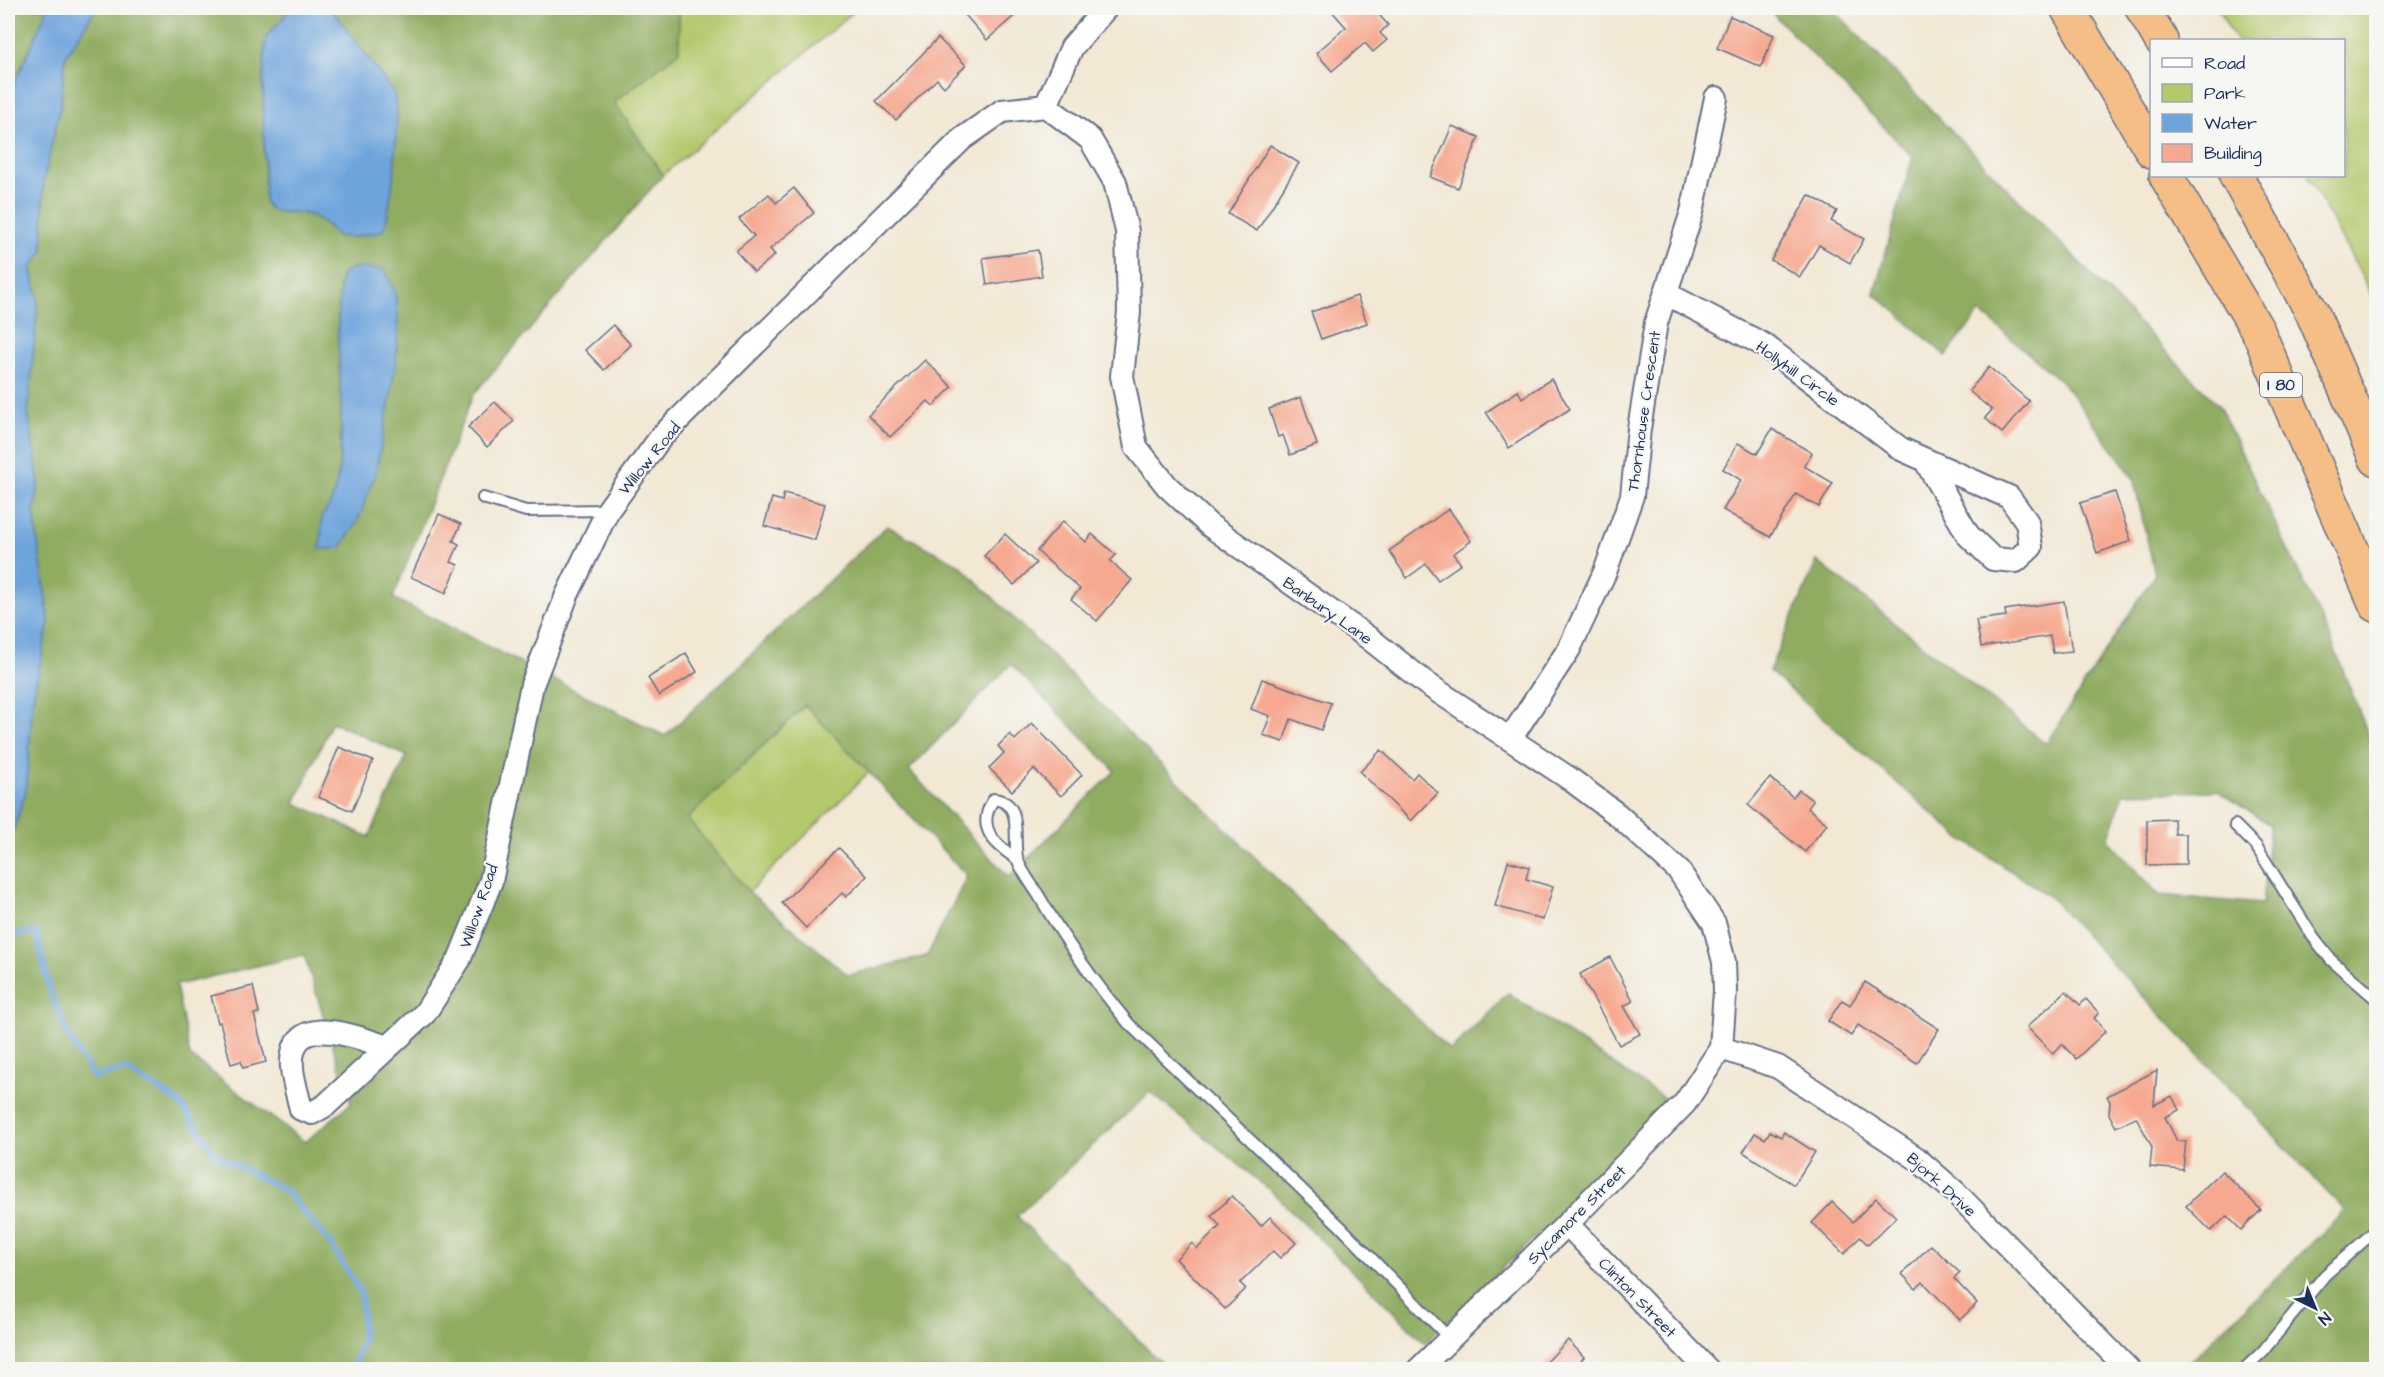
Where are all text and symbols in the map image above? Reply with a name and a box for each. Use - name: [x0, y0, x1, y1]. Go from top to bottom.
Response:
- legend: [2150, 39, 2345, 177]
- text: Road: [2204, 51, 2245, 76]
- text: Park: [2204, 81, 2246, 106]
- text: Water: [2204, 111, 2257, 136]
- text: Building: [2204, 141, 2262, 167]
- street label: Thornhouse Crescent: [1622, 329, 1666, 493]
- street label: Hollyhill Circle: [1751, 336, 1844, 413]
- road number: I 80: [2260, 373, 2302, 397]
- street label: Willow Road: [614, 418, 686, 500]
- street label: Banbury Lane: [1278, 572, 1377, 651]
- street label: Willow Road: [454, 861, 504, 951]
- street label: Bjork Drive: [1902, 1148, 1981, 1222]
- street label: Sycamore Street: [1522, 1160, 1632, 1270]
- street label: Clinton Street: [1593, 1253, 1682, 1343]
- north arrow: [2285, 1278, 2345, 1338]
- text: N: [2313, 1307, 2336, 1330]

